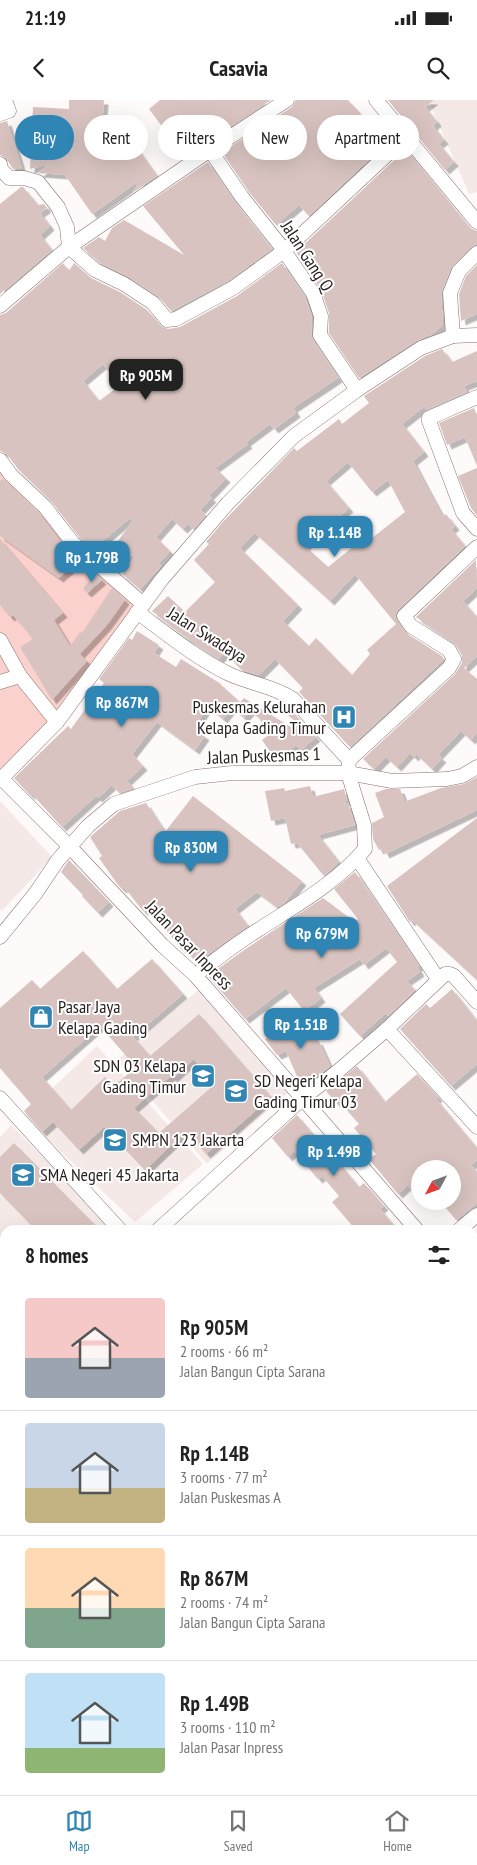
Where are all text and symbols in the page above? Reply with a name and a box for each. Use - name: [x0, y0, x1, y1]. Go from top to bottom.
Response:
- text: 21:19: [25, 6, 66, 30]
- icon: back: [25, 54, 53, 82]
- text: Casavia: [209, 54, 268, 82]
- icon: search: [424, 54, 452, 82]
- chip: Buy: [15, 115, 74, 160]
- chip: Rent: [84, 115, 148, 160]
- chip: Filters: [158, 115, 233, 160]
- chip: New: [243, 115, 307, 160]
- chip: Apartment: [317, 115, 419, 160]
- street label: Jalan Gang Q: [275, 215, 339, 297]
- pin: Rp 905M: [100, 358, 192, 401]
- text: Rp 905M: [120, 365, 172, 385]
- pin: Rp 1.14B: [283, 516, 387, 558]
- text: Rp 1.14B: [309, 522, 361, 542]
- pin: Rp 1.79B: [40, 540, 144, 583]
- text: Rp 1.79B: [66, 547, 118, 567]
- street label: Jalan Swadaya: [163, 601, 251, 668]
- pin: Rp 867M: [76, 686, 168, 728]
- text: Rp 867M: [96, 692, 148, 712]
- place label: Puskesmas Kelurahan Kelapa Gading Timur: [193, 695, 326, 739]
- hospital icon: Puskesmas Kelurahan Kelapa Gading Timur: [331, 704, 357, 730]
- street label: Jalan Puskesmas 1: [206, 742, 321, 769]
- pin: Rp 830M: [145, 830, 237, 873]
- text: Rp 830M: [165, 837, 217, 857]
- street label: Jalan Pasar Inpress: [140, 894, 238, 994]
- pin: Rp 679M: [276, 916, 368, 959]
- text: Rp 679M: [296, 923, 348, 943]
- place label: Pasar Jaya Kelapa Gading: [58, 995, 147, 1039]
- shop icon: Pasar Jaya Kelapa Gading: [28, 1004, 54, 1030]
- pin: Rp 1.51B: [249, 1008, 353, 1050]
- text: Rp 1.51B: [275, 1014, 327, 1034]
- place label: SDN 03 Kelapa Gading Timur: [93, 1054, 186, 1098]
- school or university icon: SDN 03 Kelapa Gading Timur: [190, 1063, 216, 1089]
- place label: SD Negeri Kelapa Gading Timur 03: [254, 1069, 362, 1113]
- school or university icon: SD Negeri Kelapa Gading Timur 03: [223, 1078, 249, 1104]
- school or university icon: SMPN 123 Jakarta: [102, 1127, 128, 1153]
- place label: SMPN 123 Jakarta: [132, 1128, 244, 1151]
- pin: Rp 1.49B: [282, 1134, 386, 1177]
- text: Rp 1.49B: [308, 1141, 360, 1161]
- north arrow: [411, 1160, 461, 1210]
- map controls: [411, 1160, 461, 1210]
- school or university icon: SMA Negeri 45 Jakarta: [10, 1162, 36, 1188]
- place label: SMA Negeri 45 Jakarta: [40, 1163, 179, 1186]
- icon: filters: [425, 1241, 453, 1269]
- text: 8 homes: [25, 1242, 88, 1269]
- text: Rp 905M: [180, 1314, 248, 1341]
- icon: home: [65, 1318, 125, 1378]
- text: 2 rooms · 66 m²: [180, 1341, 268, 1361]
- text: Jalan Bangun Cipta Sarana: [180, 1361, 325, 1381]
- text: Rp 1.14B: [180, 1440, 249, 1467]
- icon: home: [65, 1443, 125, 1503]
- text: 3 rooms · 77 m²: [180, 1467, 268, 1487]
- text: Jalan Puskesmas A: [180, 1487, 281, 1507]
- text: Rp 867M: [180, 1565, 248, 1592]
- icon: home: [65, 1568, 125, 1628]
- text: 2 rooms · 74 m²: [180, 1592, 268, 1612]
- text: Jalan Bangun Cipta Sarana: [180, 1612, 325, 1632]
- text: Rp 1.49B: [180, 1690, 249, 1717]
- icon: home: [65, 1693, 125, 1753]
- text: 3 rooms · 110 m²: [180, 1717, 276, 1737]
- text: Jalan Pasar Inpress: [180, 1737, 283, 1757]
- tab: Map: [65, 1807, 93, 1855]
- tab: Saved: [224, 1807, 253, 1855]
- tab: Home: [383, 1807, 412, 1855]

